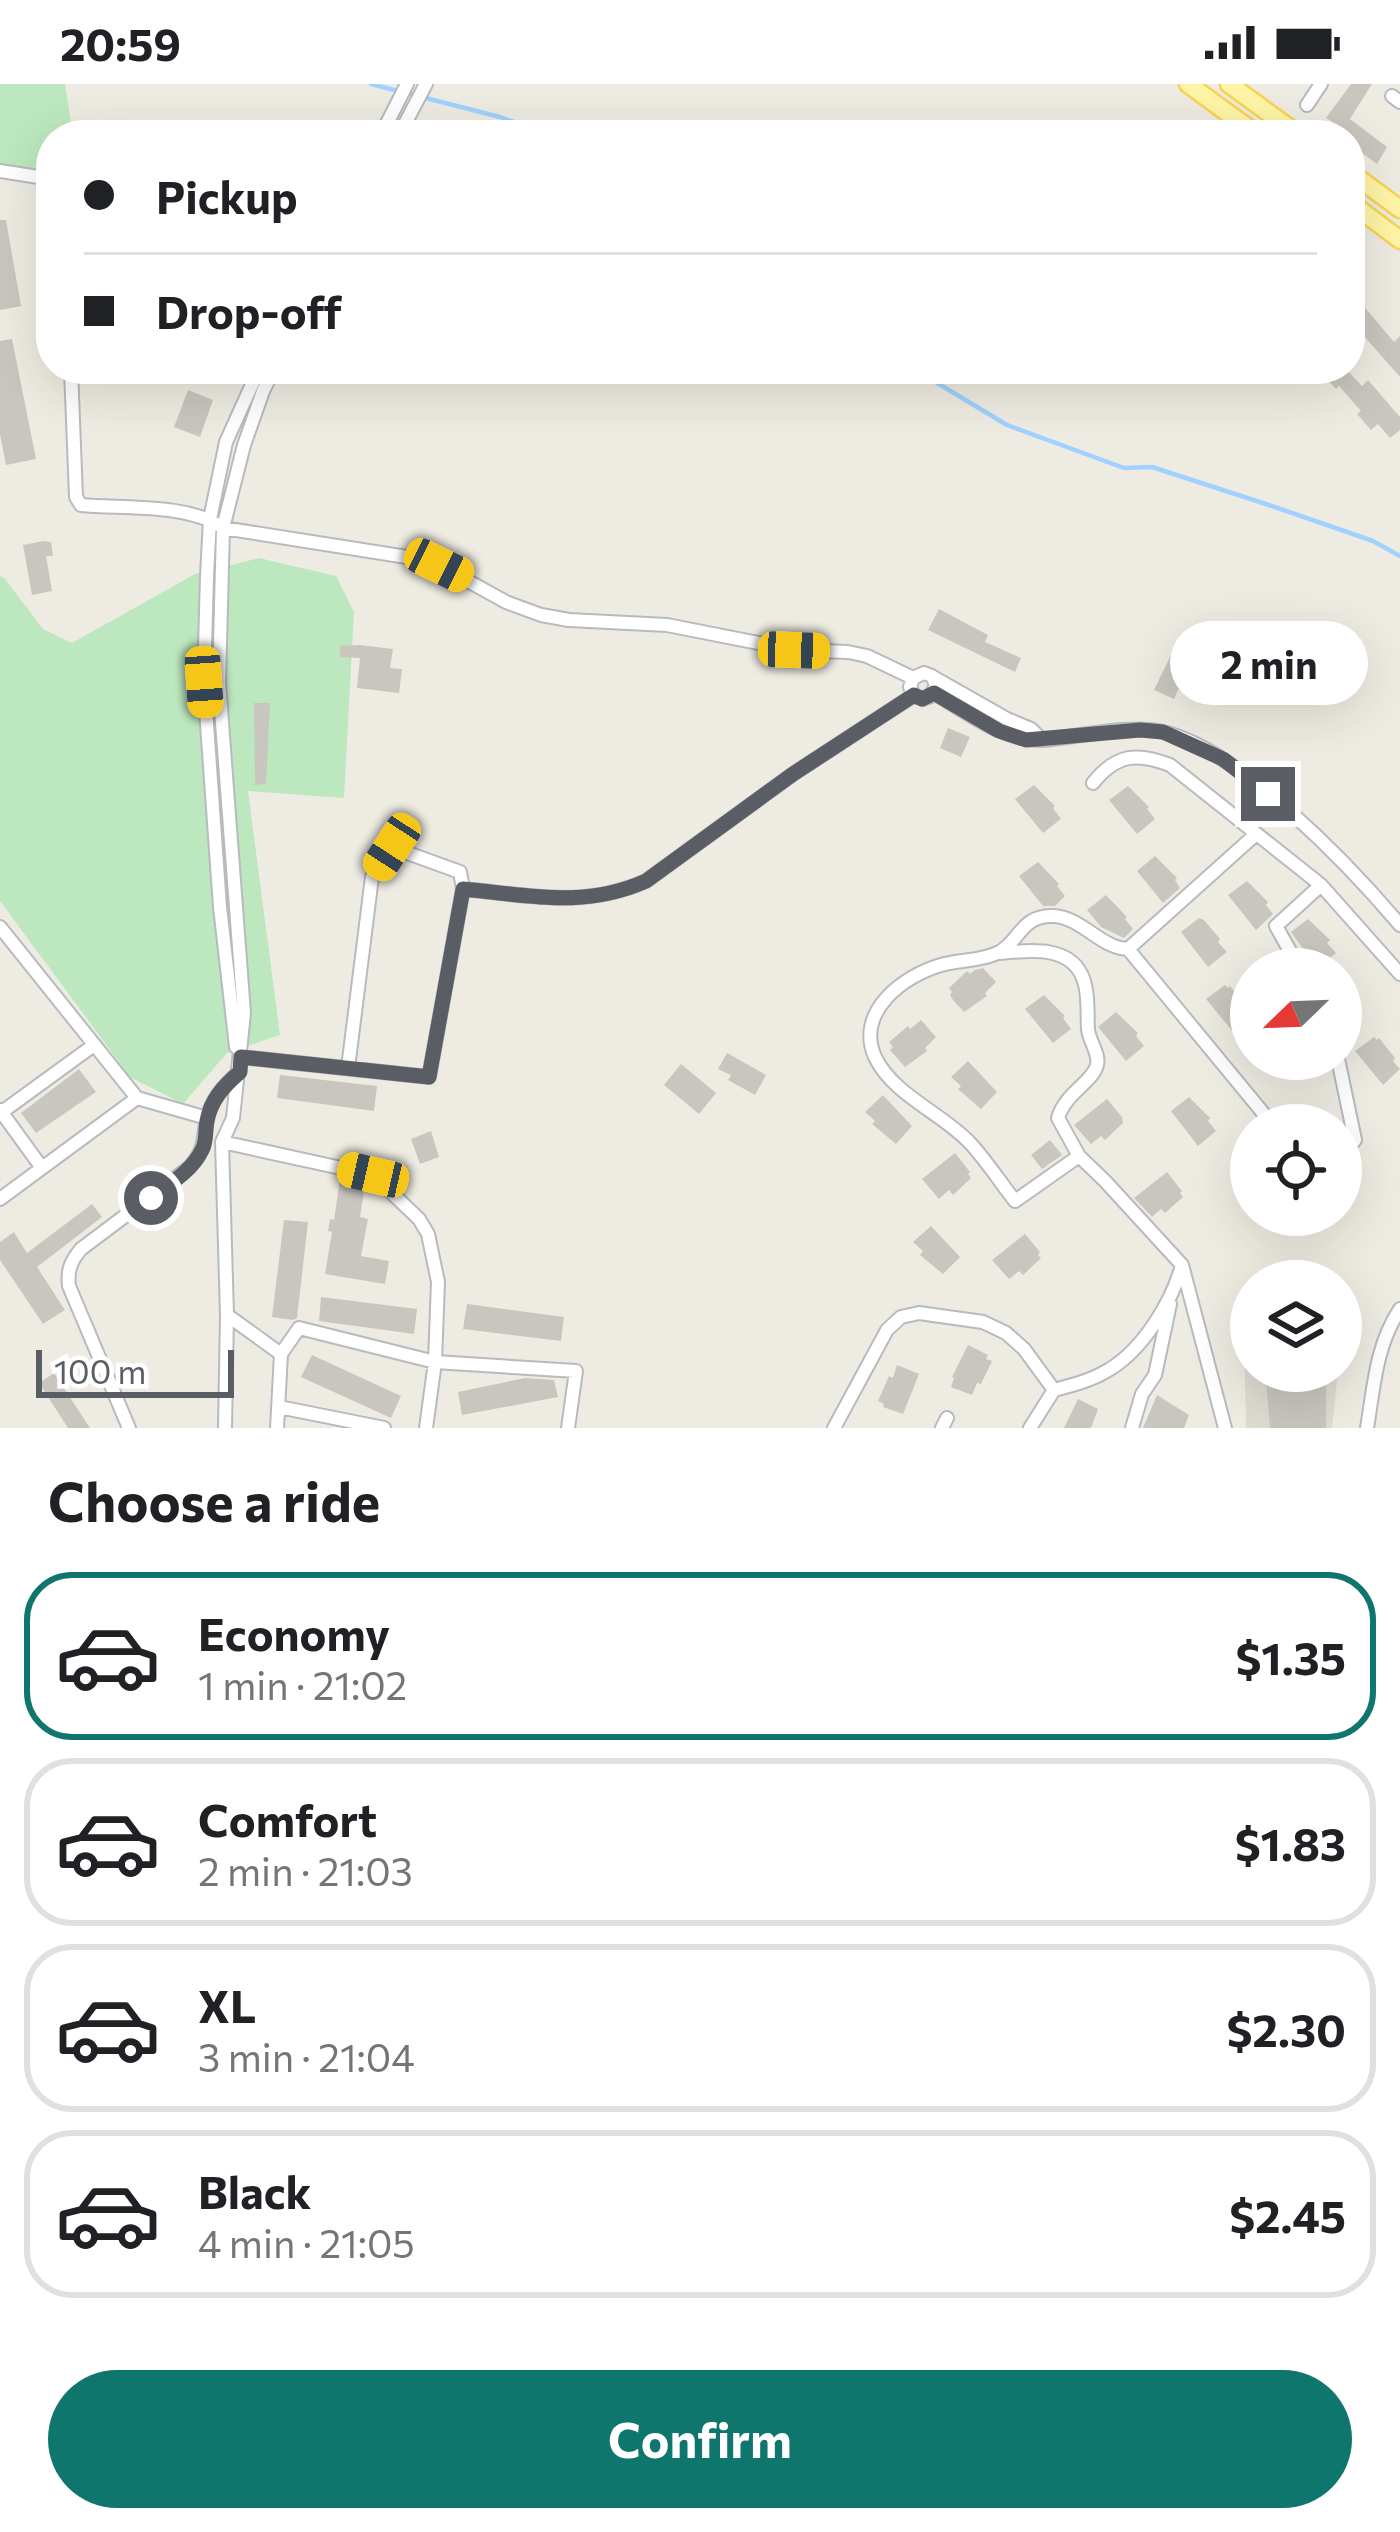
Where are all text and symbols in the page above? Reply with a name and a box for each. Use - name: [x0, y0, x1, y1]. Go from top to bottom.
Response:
- text: 20:59: [60, 15, 181, 70]
- text: Pickup: [156, 168, 298, 223]
- text: Drop-off: [156, 283, 342, 338]
- car: [399, 533, 479, 597]
- callout: 2 min: [1169, 620, 1367, 704]
- car: [757, 631, 831, 669]
- text: 2 min: [1220, 639, 1318, 687]
- car: [184, 645, 224, 719]
- route end: [1241, 767, 1295, 821]
- car: [357, 807, 427, 887]
- north arrow: [1230, 948, 1362, 1080]
- map controls: [1230, 948, 1362, 1392]
- button: locate: [1230, 1104, 1362, 1236]
- car: [334, 1149, 412, 1201]
- route start: [124, 1171, 178, 1225]
- button: layers: [1230, 1260, 1362, 1392]
- scale bar: [36, 1344, 234, 1397]
- text: 100 m: [54, 1350, 146, 1391]
- text: Choose a ride: [48, 1467, 380, 1533]
- icon: car: [54, 1602, 162, 1710]
- text: Economy: [198, 1605, 390, 1660]
- text: $1.35: [1235, 1629, 1346, 1684]
- text: 1 min · 21:02: [198, 1660, 407, 1708]
- icon: car: [54, 1788, 162, 1896]
- text: Comfort: [198, 1791, 377, 1846]
- text: $1.83: [1235, 1815, 1346, 1870]
- text: 2 min · 21:03: [198, 1846, 413, 1894]
- icon: car: [54, 1974, 162, 2082]
- text: XL: [198, 1977, 256, 2032]
- text: $2.30: [1227, 2001, 1346, 2056]
- text: 3 min · 21:04: [198, 2032, 415, 2080]
- icon: car: [54, 2160, 162, 2268]
- text: Black: [198, 2163, 311, 2218]
- text: $2.45: [1229, 2187, 1346, 2242]
- text: 4 min · 21:05: [198, 2218, 415, 2266]
- button: Confirm: [48, 2370, 1352, 2508]

